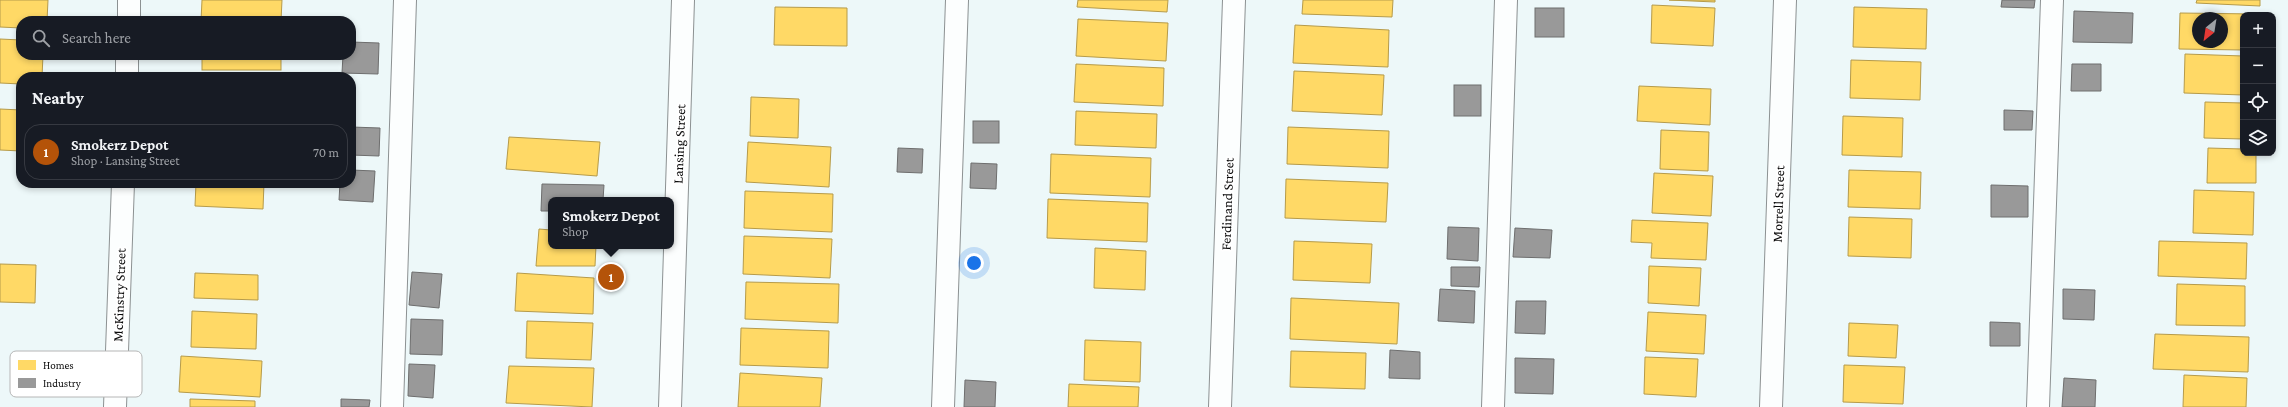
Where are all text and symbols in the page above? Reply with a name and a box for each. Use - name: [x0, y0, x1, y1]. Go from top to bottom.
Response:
- north arrow: [2192, 12, 2228, 48]
- map controls: [2240, 12, 2276, 156]
- button: +: [2240, 12, 2276, 48]
- search box: [16, 16, 356, 60]
- icon: search: [30, 27, 52, 49]
- text: Search here: [62, 30, 131, 46]
- button: −: [2240, 48, 2276, 84]
- button: locate: [2240, 84, 2276, 120]
- text: Nearby: [32, 89, 84, 108]
- street label: Lansing Street: [670, 103, 688, 184]
- button: layers: [2240, 120, 2276, 156]
- text: Smokerz Depot: [71, 137, 168, 153]
- text: 1: [44, 145, 48, 160]
- text: 70 m: [313, 145, 339, 160]
- text: Shop · Lansing Street: [71, 153, 179, 168]
- street label: Ferdinand Street: [1217, 157, 1237, 251]
- street label: Morrell Street: [1769, 165, 1787, 243]
- popup: [548, 197, 674, 249]
- text: Smokerz Depot: [562, 208, 660, 224]
- text: Shop: [562, 224, 589, 239]
- street label: McKinstry Street: [109, 248, 129, 342]
- your location: [964, 253, 984, 273]
- pin: 1: [598, 262, 624, 292]
- legend: [10, 351, 142, 397]
- text: Homes: [43, 359, 74, 371]
- text: Industry: [43, 377, 82, 390]

